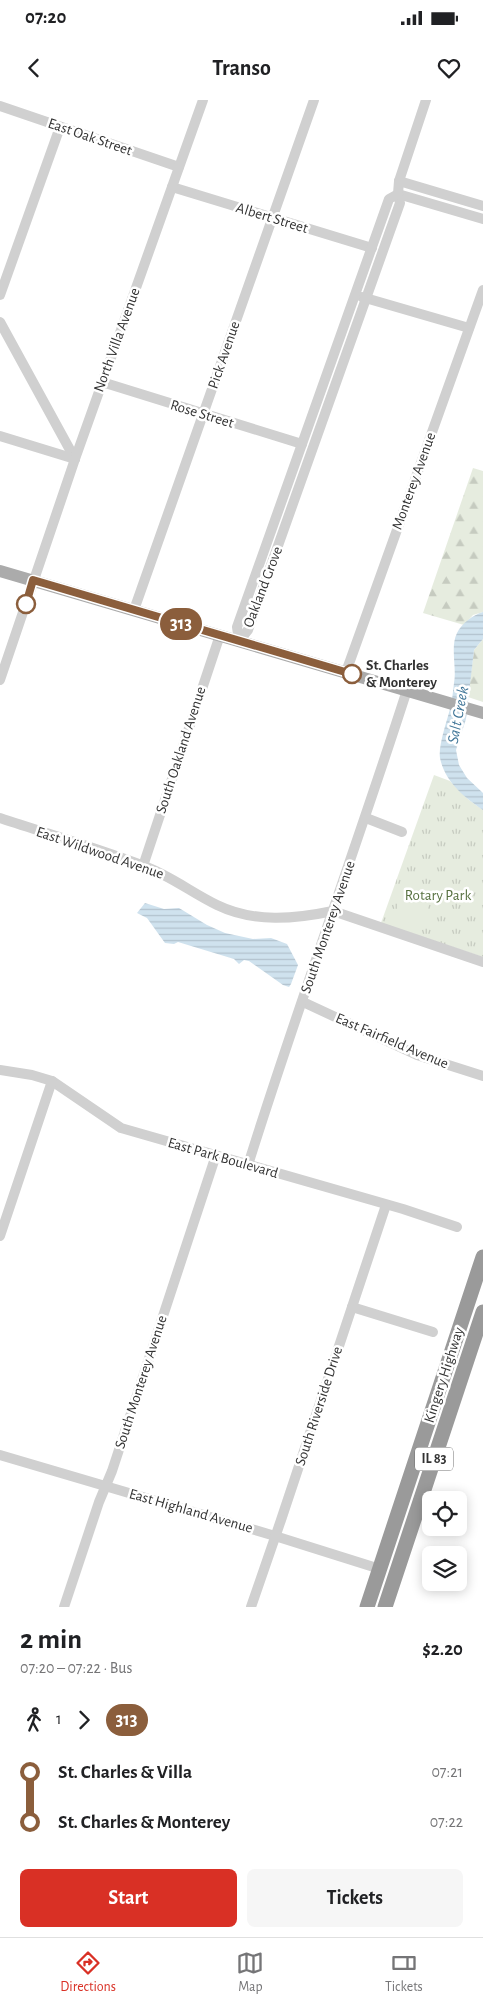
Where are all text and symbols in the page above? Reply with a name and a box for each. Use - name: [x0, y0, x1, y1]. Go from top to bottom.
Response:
- text: 07:20: [25, 8, 66, 27]
- icon: back: [20, 54, 48, 82]
- icon: heart: [435, 54, 463, 82]
- text: Transo: [212, 57, 271, 79]
- street label: East Oak Street: [46, 116, 134, 158]
- street label: Albert Street: [234, 200, 310, 236]
- street label: North Villa Avenue: [91, 286, 143, 394]
- street label: Pick Avenue: [205, 319, 243, 391]
- street label: Rose Street: [169, 397, 236, 431]
- street label: Monterey Avenue: [389, 430, 439, 532]
- street label: Oakland Grove: [241, 544, 285, 630]
- unlabelled marker: [16, 594, 36, 614]
- line badge: 313: [152, 608, 210, 640]
- text: 313: [170, 615, 192, 633]
- place label: St. Charles & Monterey: [366, 658, 437, 690]
- marker: St. Charles & Monterey: [342, 664, 362, 684]
- street label: South Oakland Avenue: [153, 685, 209, 815]
- water label: Salt Creek: [445, 685, 471, 745]
- street label: East Wildwood Avenue: [34, 824, 166, 882]
- street label: South Monterey Avenue: [298, 859, 358, 995]
- park label: Rotary Park: [405, 888, 471, 903]
- street label: East Fairfield Avenue: [333, 1010, 451, 1072]
- street label: East Park Boulevard: [166, 1135, 280, 1181]
- street label: South Monterey Avenue: [112, 1313, 170, 1451]
- street label: Kingery Highway: [422, 1325, 467, 1425]
- street label: South Riverside Drive: [293, 1345, 345, 1467]
- road number: IL 83: [415, 1448, 453, 1470]
- street label: East Highland Avenue: [127, 1486, 255, 1536]
- map controls: [422, 1491, 467, 1591]
- button: locate: [422, 1491, 467, 1536]
- button: layers: [422, 1546, 467, 1591]
- text: 2 min: [20, 1626, 82, 1654]
- text: $2.20: [422, 1640, 463, 1659]
- text: 07:20 – 07:22 · Bus: [20, 1660, 132, 1676]
- icon: walk: [20, 1706, 48, 1734]
- icon: forward: [70, 1706, 98, 1734]
- text: 1: [56, 1711, 62, 1727]
- text: 313: [116, 1711, 138, 1729]
- text: St. Charles & Villa: [58, 1763, 192, 1782]
- text: 07:21: [431, 1764, 463, 1780]
- text: St. Charles & Monterey: [58, 1813, 230, 1832]
- text: 07:22: [430, 1814, 463, 1830]
- button: Start: [20, 1869, 237, 1927]
- button: Tickets: [247, 1869, 463, 1927]
- tab: Directions: [60, 1949, 116, 1996]
- tab: Map: [236, 1949, 264, 1996]
- tab: Tickets: [385, 1949, 423, 1996]

